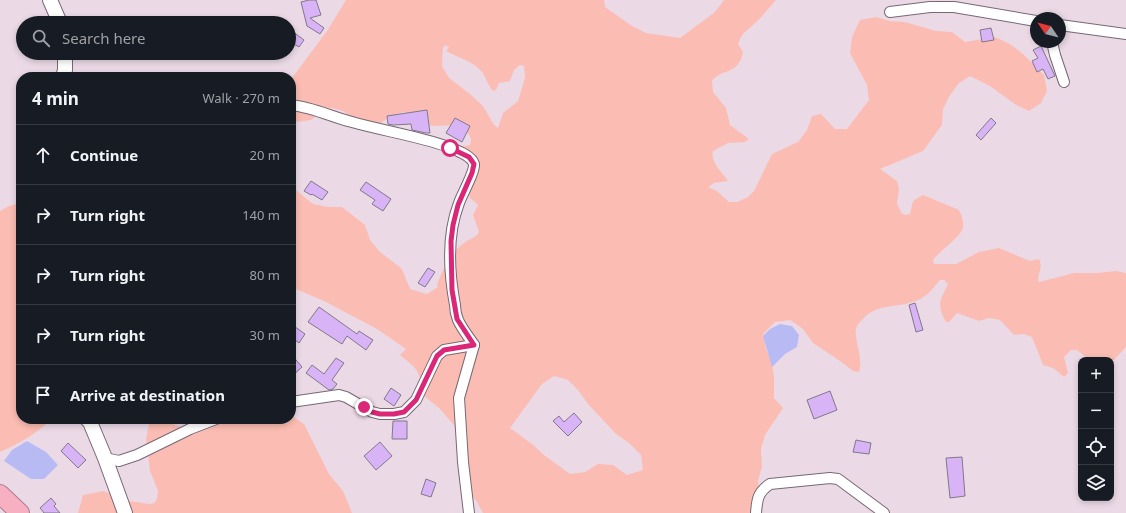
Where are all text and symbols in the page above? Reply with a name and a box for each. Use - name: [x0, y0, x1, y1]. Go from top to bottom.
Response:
- north arrow: [1030, 12, 1066, 48]
- search box: [16, 16, 296, 60]
- icon: search: [30, 27, 52, 49]
- text: Search here: [62, 28, 145, 48]
- text: 4 min: [32, 87, 79, 110]
- text: Walk · 270 m: [202, 89, 280, 107]
- route start: [441, 139, 459, 157]
- icon: ahead: [32, 144, 54, 166]
- text: Continue: [70, 145, 138, 165]
- text: 20 m: [250, 146, 280, 164]
- icon: right: [32, 204, 54, 226]
- text: Turn right: [70, 205, 145, 225]
- text: 140 m: [242, 206, 280, 224]
- icon: right: [32, 264, 54, 286]
- text: Turn right: [70, 265, 145, 285]
- text: 80 m: [250, 266, 280, 284]
- icon: right: [32, 324, 54, 346]
- text: Turn right: [70, 325, 145, 345]
- text: 30 m: [250, 326, 280, 344]
- map controls: [1078, 357, 1114, 501]
- button: +: [1078, 357, 1114, 393]
- icon: arrive: [32, 384, 54, 406]
- text: Arrive at destination: [70, 385, 225, 405]
- button: −: [1078, 393, 1114, 429]
- route end: [355, 398, 373, 416]
- button: locate: [1078, 429, 1114, 465]
- button: layers: [1078, 465, 1114, 501]

